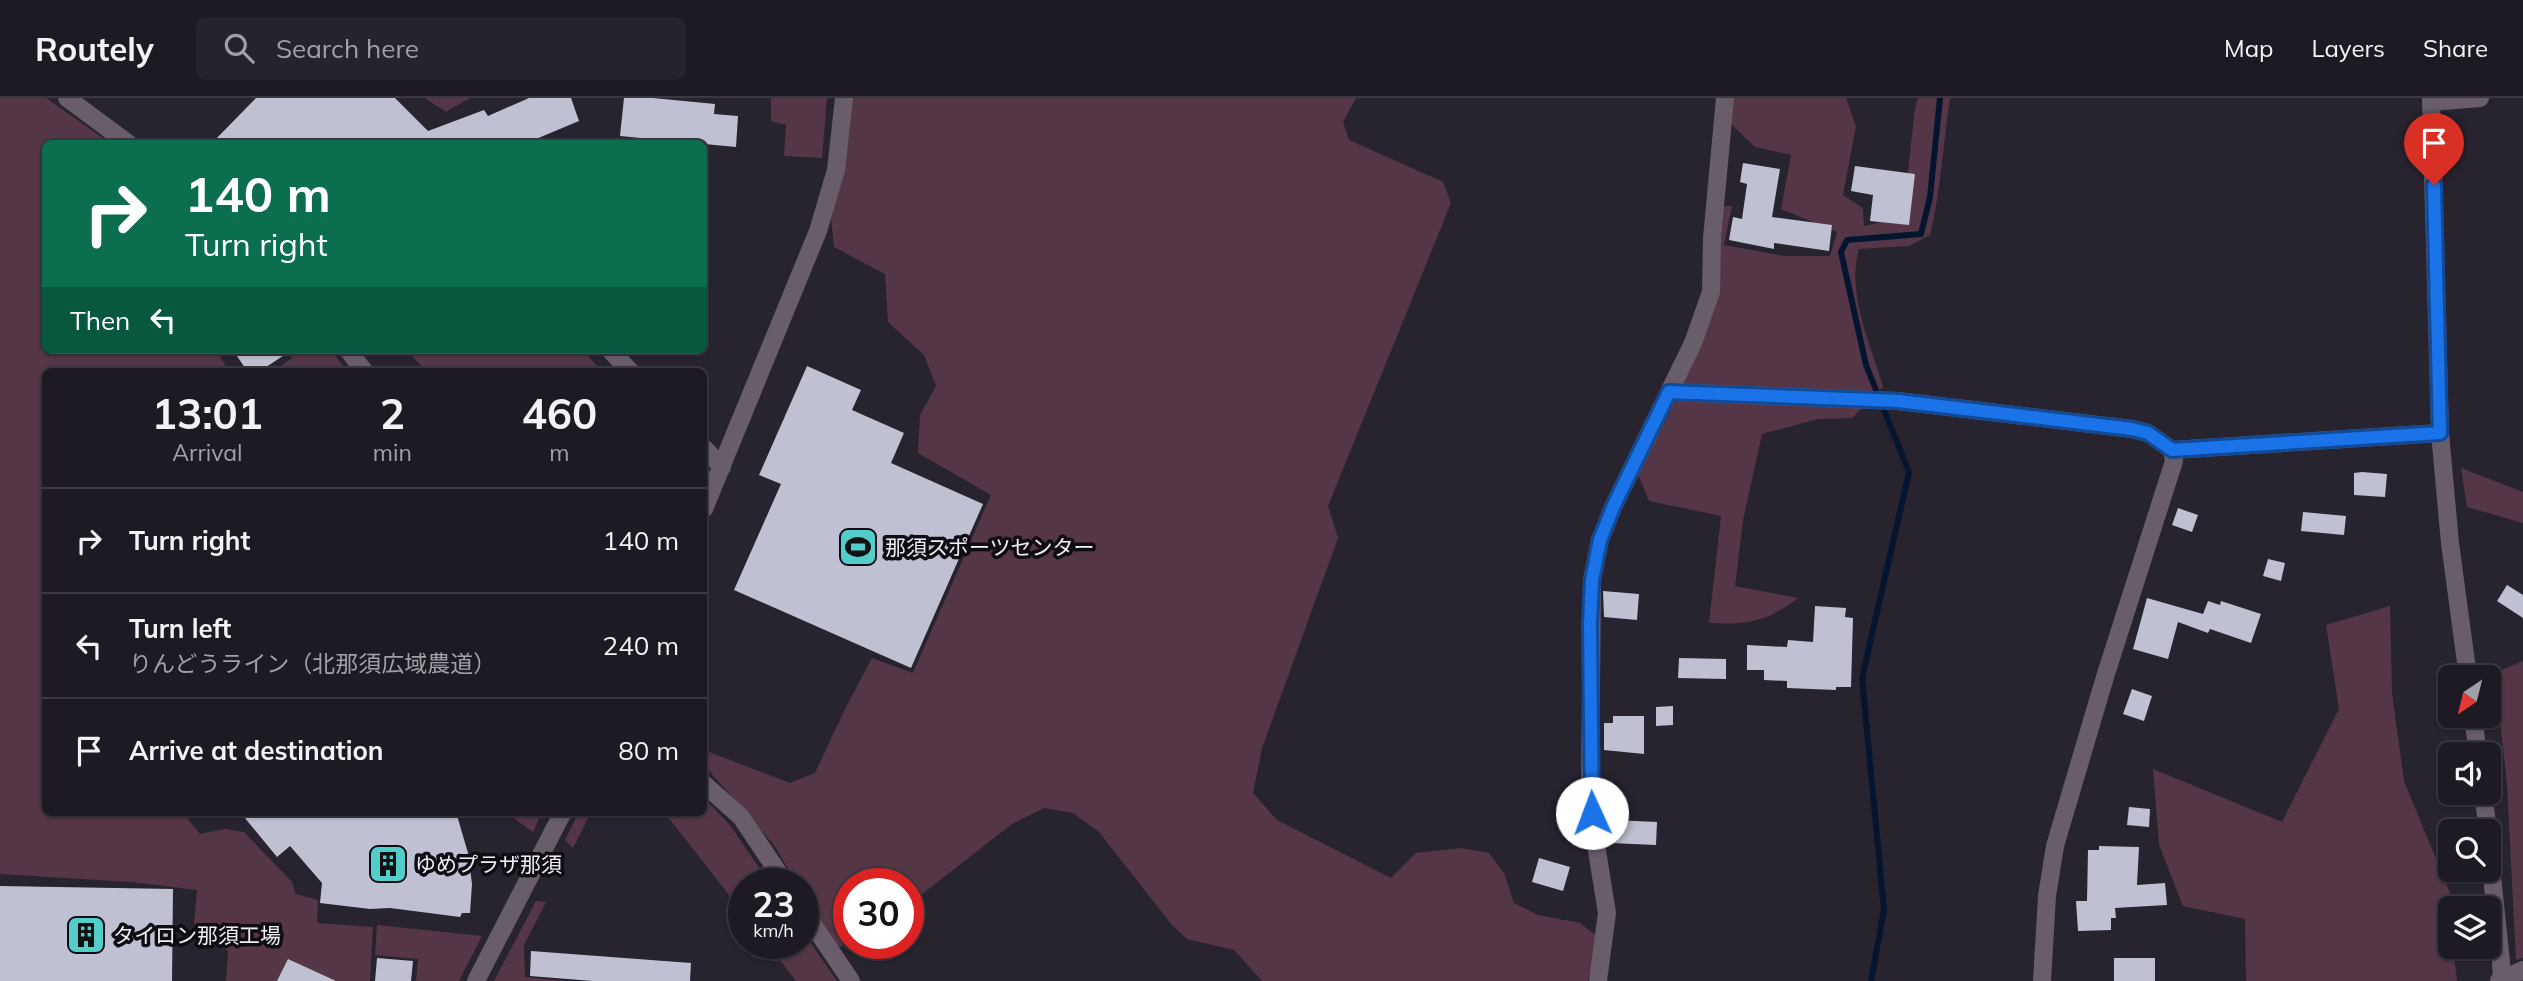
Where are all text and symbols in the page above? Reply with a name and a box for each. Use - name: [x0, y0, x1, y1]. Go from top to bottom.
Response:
- search box: [196, 17, 686, 80]
- text: Routely: [35, 28, 154, 69]
- icon: search: [220, 29, 258, 67]
- text: Search here: [276, 32, 419, 65]
- text: Map: [2224, 33, 2273, 63]
- text: Layers: [2311, 33, 2385, 63]
- text: Share: [2423, 33, 2488, 63]
- pin: [2404, 113, 2464, 185]
- icon: arrive: [2415, 124, 2453, 162]
- text: 140 m: [185, 163, 331, 224]
- icon: right: [70, 168, 161, 259]
- text: Turn right: [185, 224, 328, 264]
- icon: left: [144, 301, 182, 339]
- text: Then: [70, 304, 130, 337]
- text: 13:01: [152, 387, 263, 440]
- text: 2: [380, 387, 405, 440]
- text: 460: [522, 387, 597, 440]
- text: Arrival: [172, 438, 243, 467]
- text: min: [373, 438, 412, 467]
- text: m: [549, 438, 570, 467]
- icon: right: [70, 522, 108, 560]
- text: Turn right: [129, 524, 250, 557]
- text: 140 m: [603, 524, 679, 557]
- sports icon: 那須スポーツセンター: [837, 526, 879, 568]
- place label: 那須スポーツセンター: [885, 534, 1095, 560]
- text: Turn left: [129, 612, 231, 645]
- icon: left: [70, 627, 108, 665]
- text: 240 m: [603, 629, 679, 662]
- text: りんどうライン（北那須広域農道）: [129, 649, 496, 678]
- north arrow: [2438, 665, 2501, 728]
- map controls: [2438, 665, 2501, 959]
- icon: arrive: [70, 732, 108, 770]
- text: Arrive at destination: [129, 734, 384, 767]
- text: 80 m: [618, 734, 679, 767]
- button: sound: [2438, 742, 2501, 805]
- position arrow: [1555, 776, 1629, 850]
- button: search: [2438, 819, 2501, 882]
- building icon: ゆめプラザ那須: [367, 843, 409, 885]
- place label: ゆめプラザ那須: [415, 851, 562, 877]
- speed limit sign: 30: [833, 868, 924, 959]
- text: 23: [752, 882, 795, 926]
- button: layers: [2438, 896, 2501, 959]
- building icon: タイロン那須工場: [65, 914, 107, 956]
- text: km/h: [753, 919, 794, 942]
- place label: タイロン那須工場: [113, 922, 281, 948]

